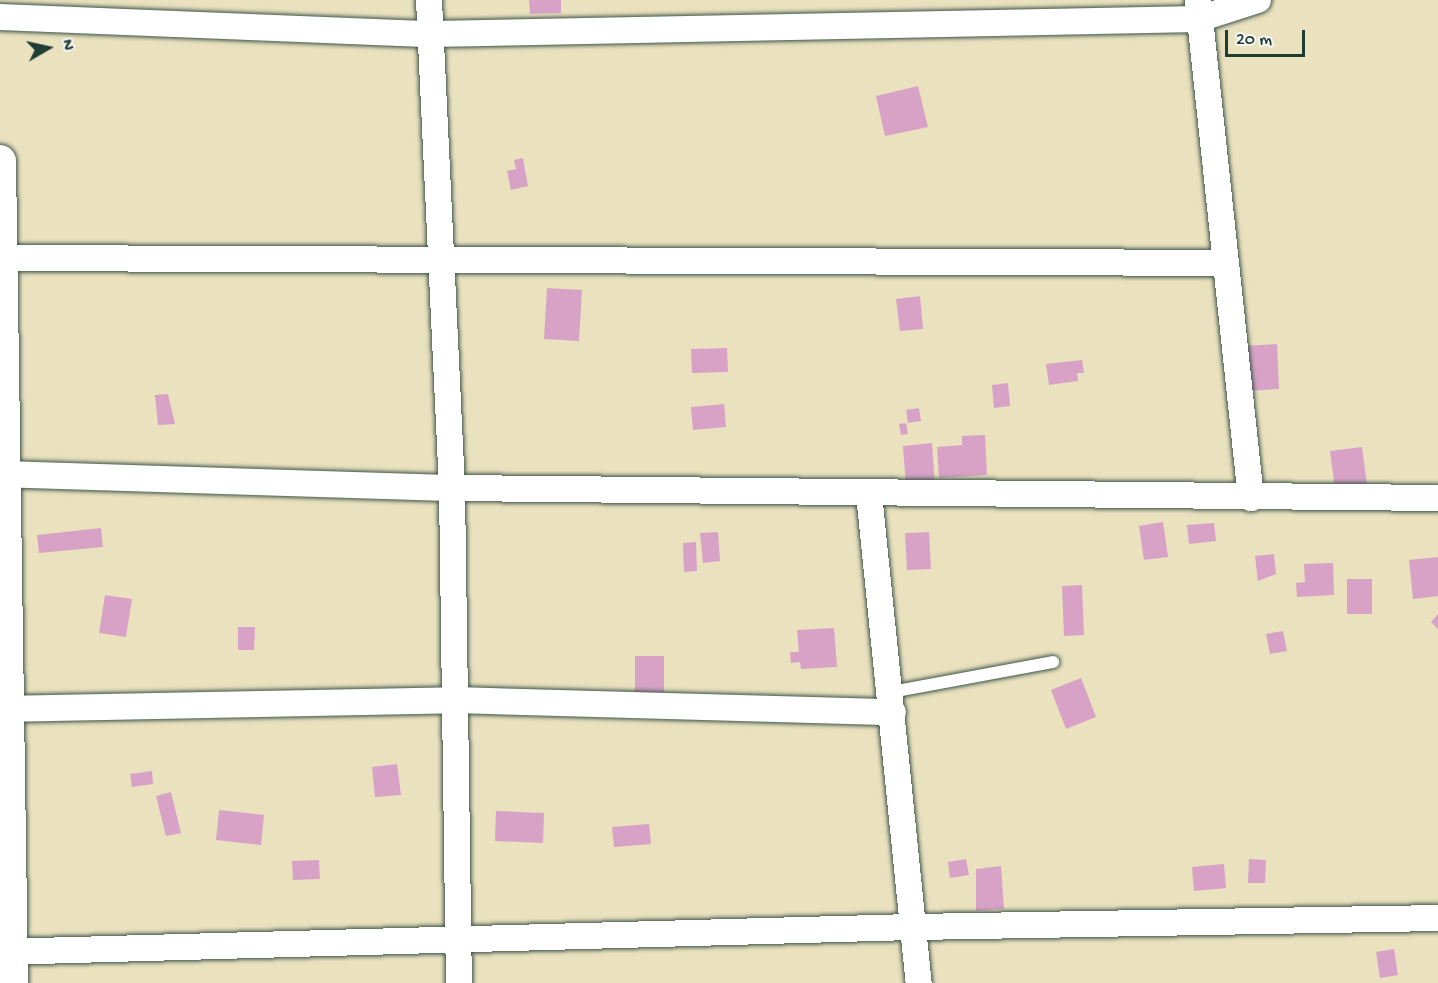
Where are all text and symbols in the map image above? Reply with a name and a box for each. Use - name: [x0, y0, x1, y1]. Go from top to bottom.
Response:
- north arrow: [18, 18, 78, 78]
- scale bar: [1228, 18, 1308, 56]
- text: 20 m: [1236, 30, 1272, 51]
- text: N: [56, 38, 76, 52]

